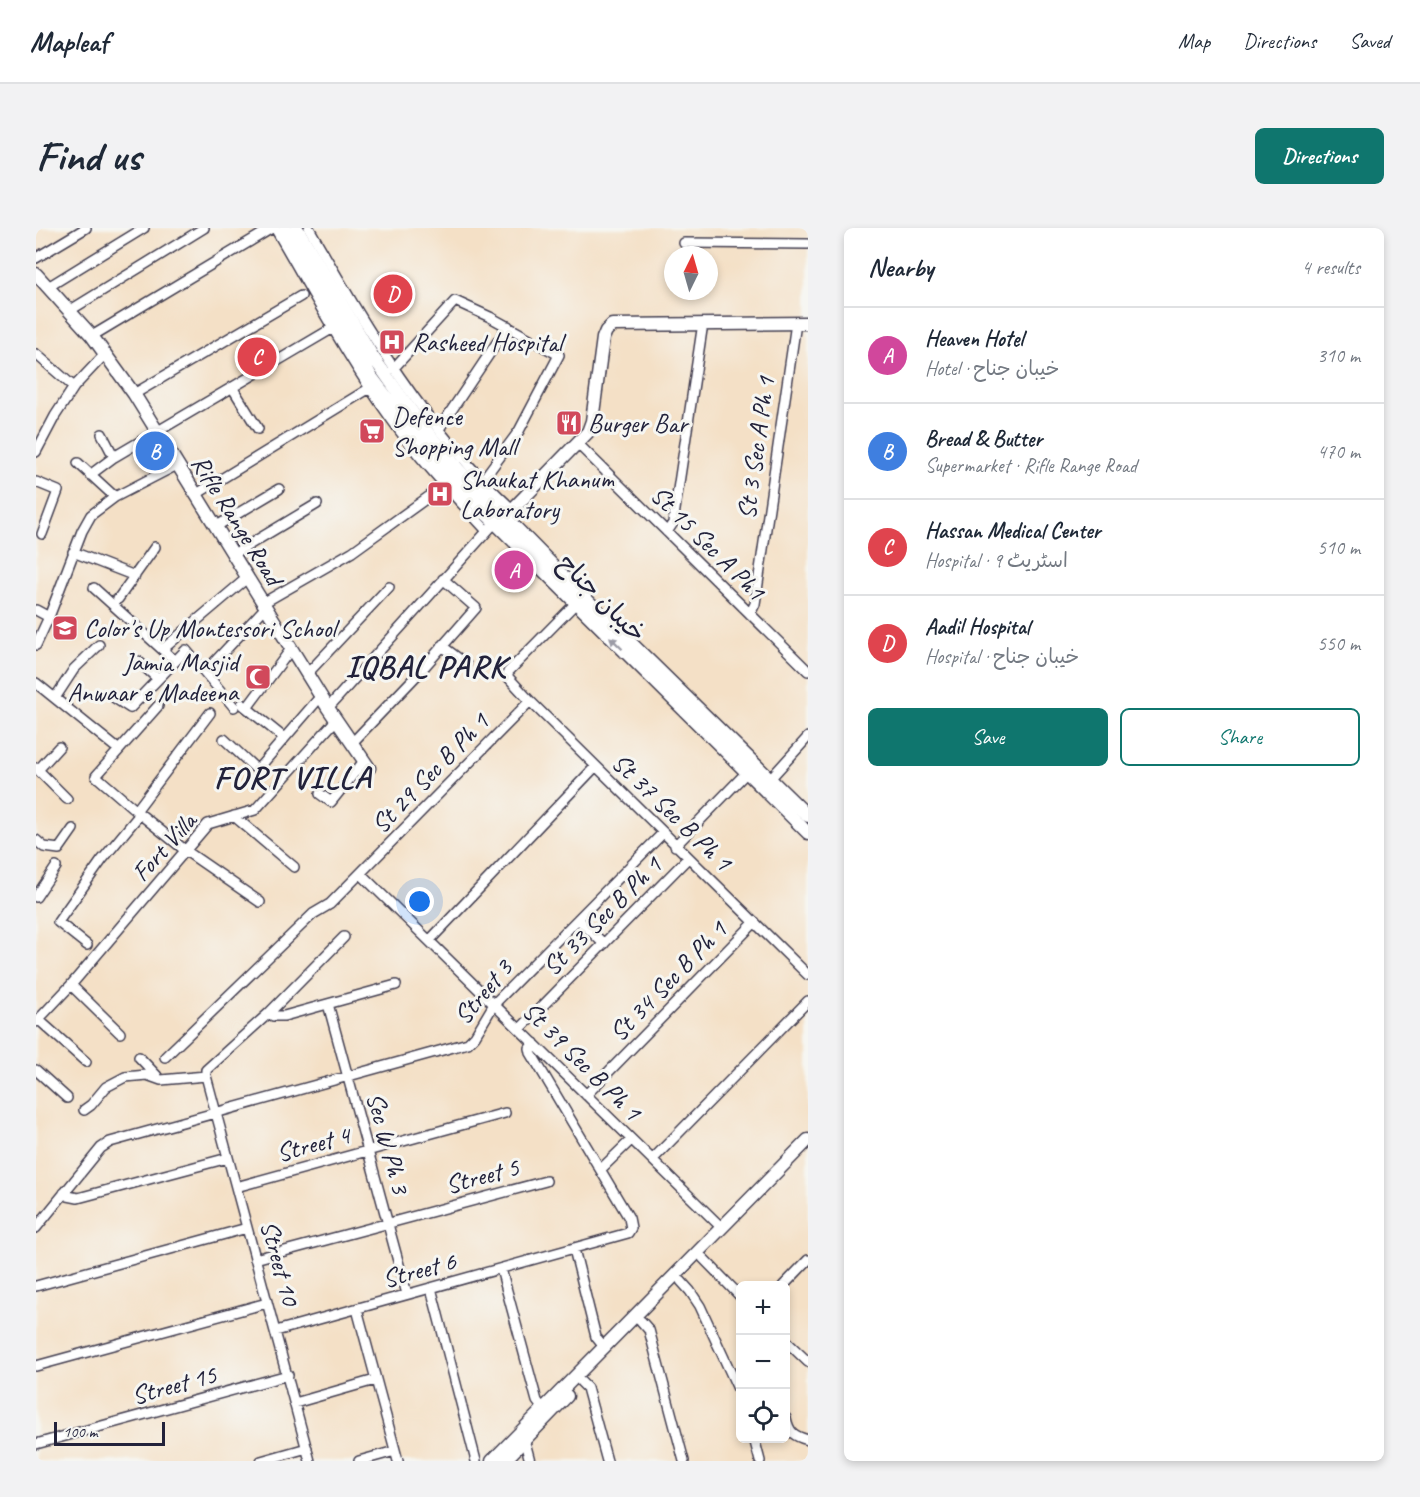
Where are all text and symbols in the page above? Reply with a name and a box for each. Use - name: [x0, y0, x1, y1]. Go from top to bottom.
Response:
- text: Mapleaf: [30, 24, 108, 59]
- text: Map: [1178, 28, 1210, 54]
- text: Directions: [1243, 28, 1316, 54]
- text: Saved: [1349, 28, 1390, 54]
- button: Directions: [1255, 128, 1384, 184]
- text: Find us: [36, 130, 141, 183]
- north arrow: [664, 246, 718, 300]
- text: Nearby: [868, 251, 933, 284]
- text: 4 results: [1301, 255, 1360, 280]
- pin: D: [374, 272, 412, 316]
- text: Heaven Hotel: [925, 325, 1023, 353]
- place label: Rasheed Hospital: [412, 326, 567, 359]
- hospital icon: Rasheed Hospital: [377, 327, 407, 357]
- pin: C: [238, 334, 276, 380]
- text: A: [882, 343, 893, 368]
- text: 310 m: [1317, 343, 1360, 368]
- text: Hotel · خیبان جناح: [925, 356, 1060, 381]
- street label: St 3 Sec A Ph 1: [730, 373, 783, 521]
- place label: Defence Shopping Mall: [392, 400, 521, 463]
- place label: Burger Bar: [588, 407, 690, 440]
- restaurant icon: Burger Bar: [554, 408, 584, 438]
- supermarket icon: Defence Shopping Mall: [357, 416, 387, 446]
- text: Bread & Butter: [925, 425, 1042, 453]
- pin: B: [136, 428, 174, 474]
- text: B: [882, 439, 893, 464]
- text: 470 m: [1317, 439, 1360, 464]
- street label: Rifle Range Road: [184, 449, 292, 595]
- text: Supermarket · Rifle Range Road: [925, 453, 1137, 478]
- place label: Shaukat Khanum Laboratory: [460, 463, 615, 526]
- hospital icon: Shaukat Khanum Laboratory: [425, 479, 455, 509]
- street label: St 15 Sec A Ph1: [644, 479, 773, 608]
- text: Hassan Medical Center: [925, 517, 1101, 545]
- text: C: [883, 535, 892, 560]
- text: 510 m: [1317, 535, 1360, 560]
- street label: خیبان جناح: [550, 547, 653, 650]
- pin: A: [494, 548, 534, 592]
- text: Hospital · اسٹریٹ 9: [925, 548, 1068, 573]
- place label: Color's Up Montessori School: [84, 612, 340, 645]
- school or university icon: Color's Up Montessori School: [50, 613, 80, 643]
- text: Aadil Hospital: [925, 613, 1030, 641]
- text: D: [882, 631, 893, 656]
- text: 550 m: [1317, 631, 1360, 656]
- one-way arrow: [609, 637, 623, 651]
- text: Hospital · خیبان جناح: [925, 644, 1079, 669]
- place label: Jamia Masjid Anwaar e Madeena: [68, 646, 242, 709]
- district label: IQBAL PARK: [345, 646, 512, 687]
- mosque icon: Jamia Masjid Anwaar e Madeena: [243, 662, 273, 692]
- street label: St 29 Sec B Ph 1: [364, 705, 497, 840]
- button: Save: [868, 708, 1108, 766]
- button: Share: [1120, 708, 1360, 766]
- street label: St 37 Sec B Ph 1: [605, 746, 740, 879]
- district label: FORT VILLA: [214, 757, 373, 798]
- street label: Fort Villa: [124, 804, 205, 888]
- street label: St 33 Sec B Ph 1: [535, 848, 670, 983]
- your location: [405, 887, 434, 916]
- street label: St 34 Sec B Ph 1: [602, 913, 735, 1048]
- street label: Street 3: [446, 951, 521, 1031]
- street label: St 39 Sec B Ph 1: [515, 994, 650, 1129]
- street label: Sec W Ph 3: [359, 1089, 418, 1199]
- street label: Street 4: [273, 1118, 356, 1170]
- street label: Street 5: [442, 1150, 524, 1202]
- street label: Street 10: [253, 1217, 308, 1311]
- street label: Street 6: [379, 1244, 461, 1296]
- map controls: [736, 1281, 790, 1443]
- button: +: [736, 1281, 790, 1335]
- button: −: [736, 1335, 790, 1389]
- street label: Street 15: [128, 1358, 221, 1412]
- button: locate: [736, 1389, 790, 1443]
- scale bar: [54, 1419, 165, 1446]
- text: 100 m: [63, 1422, 97, 1442]

